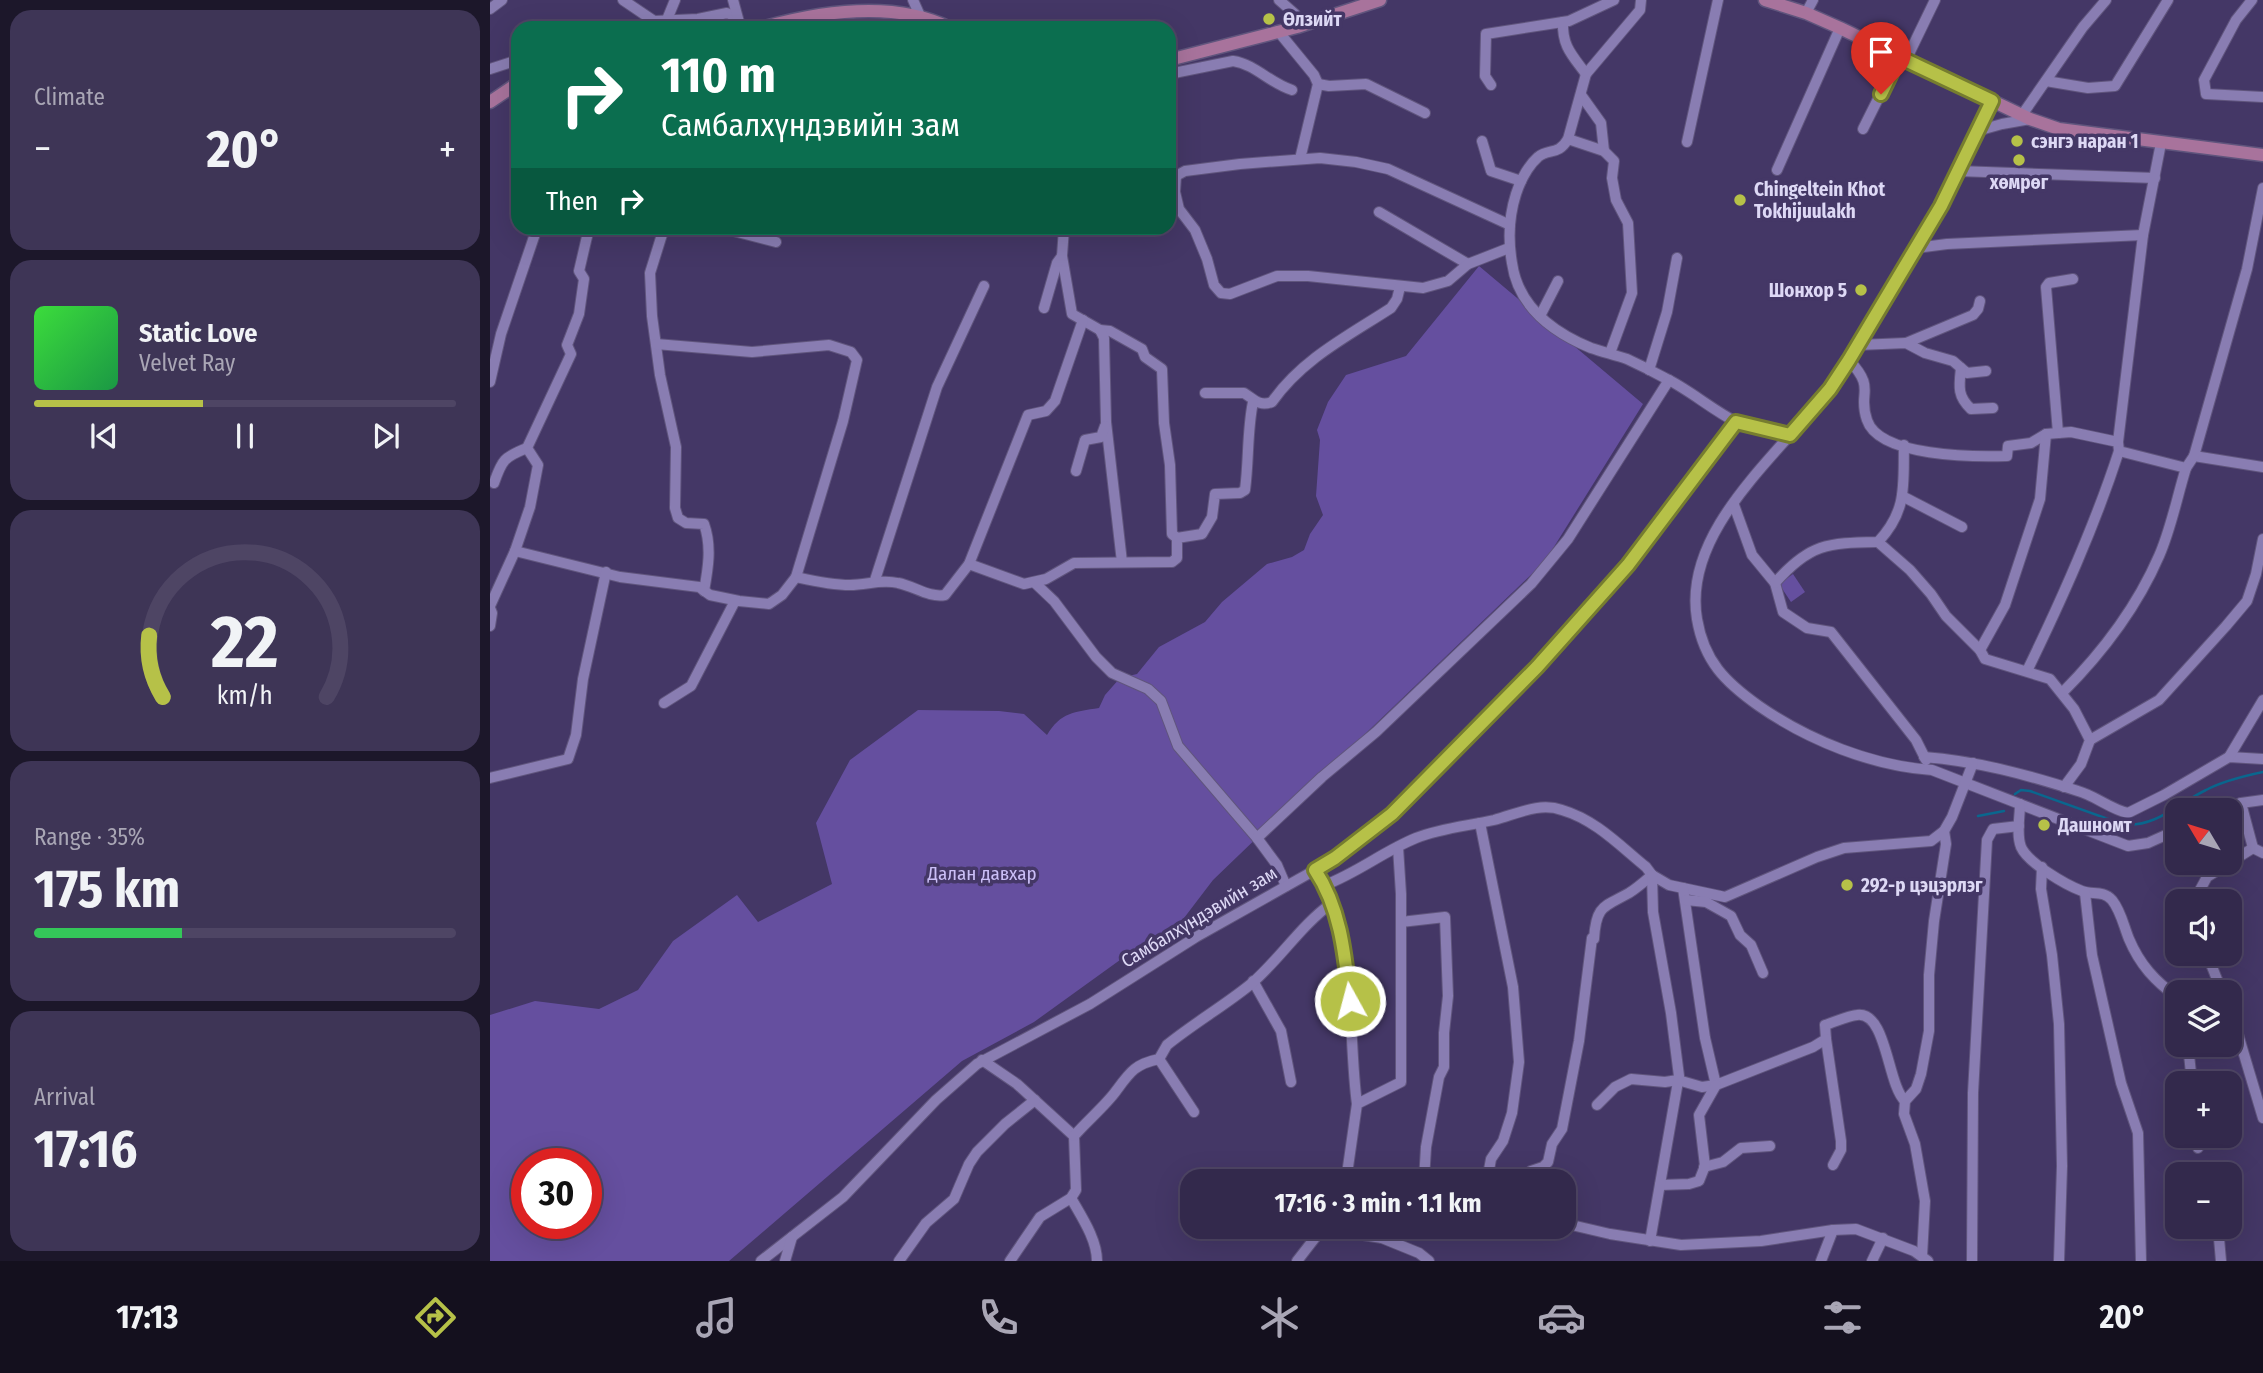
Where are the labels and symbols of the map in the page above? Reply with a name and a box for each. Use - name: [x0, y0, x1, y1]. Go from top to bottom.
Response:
- place label: Өлзийт: [1283, 8, 1342, 31]
- marker: Өлзийт: [1261, 11, 1277, 27]
- pin: [1851, 22, 1911, 94]
- place label: сэнгэ наран 1: [2031, 130, 2139, 153]
- marker: сэнгэ наран 1: [2009, 133, 2025, 149]
- marker: хөмрөг: [2011, 152, 2027, 168]
- place label: хөмрөг: [1989, 171, 2049, 194]
- place label: Chingeltein Khot Tokhijuulakh: [1754, 178, 1885, 223]
- marker: Chingeltein Khot Tokhijuulakh: [1732, 192, 1748, 208]
- place label: Шонхор 5: [1769, 279, 1847, 302]
- marker: Шонхор 5: [1853, 282, 1869, 298]
- north arrow: [2165, 798, 2242, 875]
- place label: Дашномт: [2057, 814, 2133, 837]
- marker: Дашномт: [2036, 817, 2052, 833]
- street label: Самбалхүндэвийн зам: [1117, 861, 1281, 973]
- park label: Далан давхар: [926, 862, 1037, 885]
- place label: 292-р цэцэрлэг: [1860, 874, 1983, 897]
- marker: 292-р цэцэрлэг: [1839, 877, 1855, 893]
- position arrow: [1313, 964, 1387, 1038]
- speed limit sign: 30: [511, 1148, 602, 1239]

